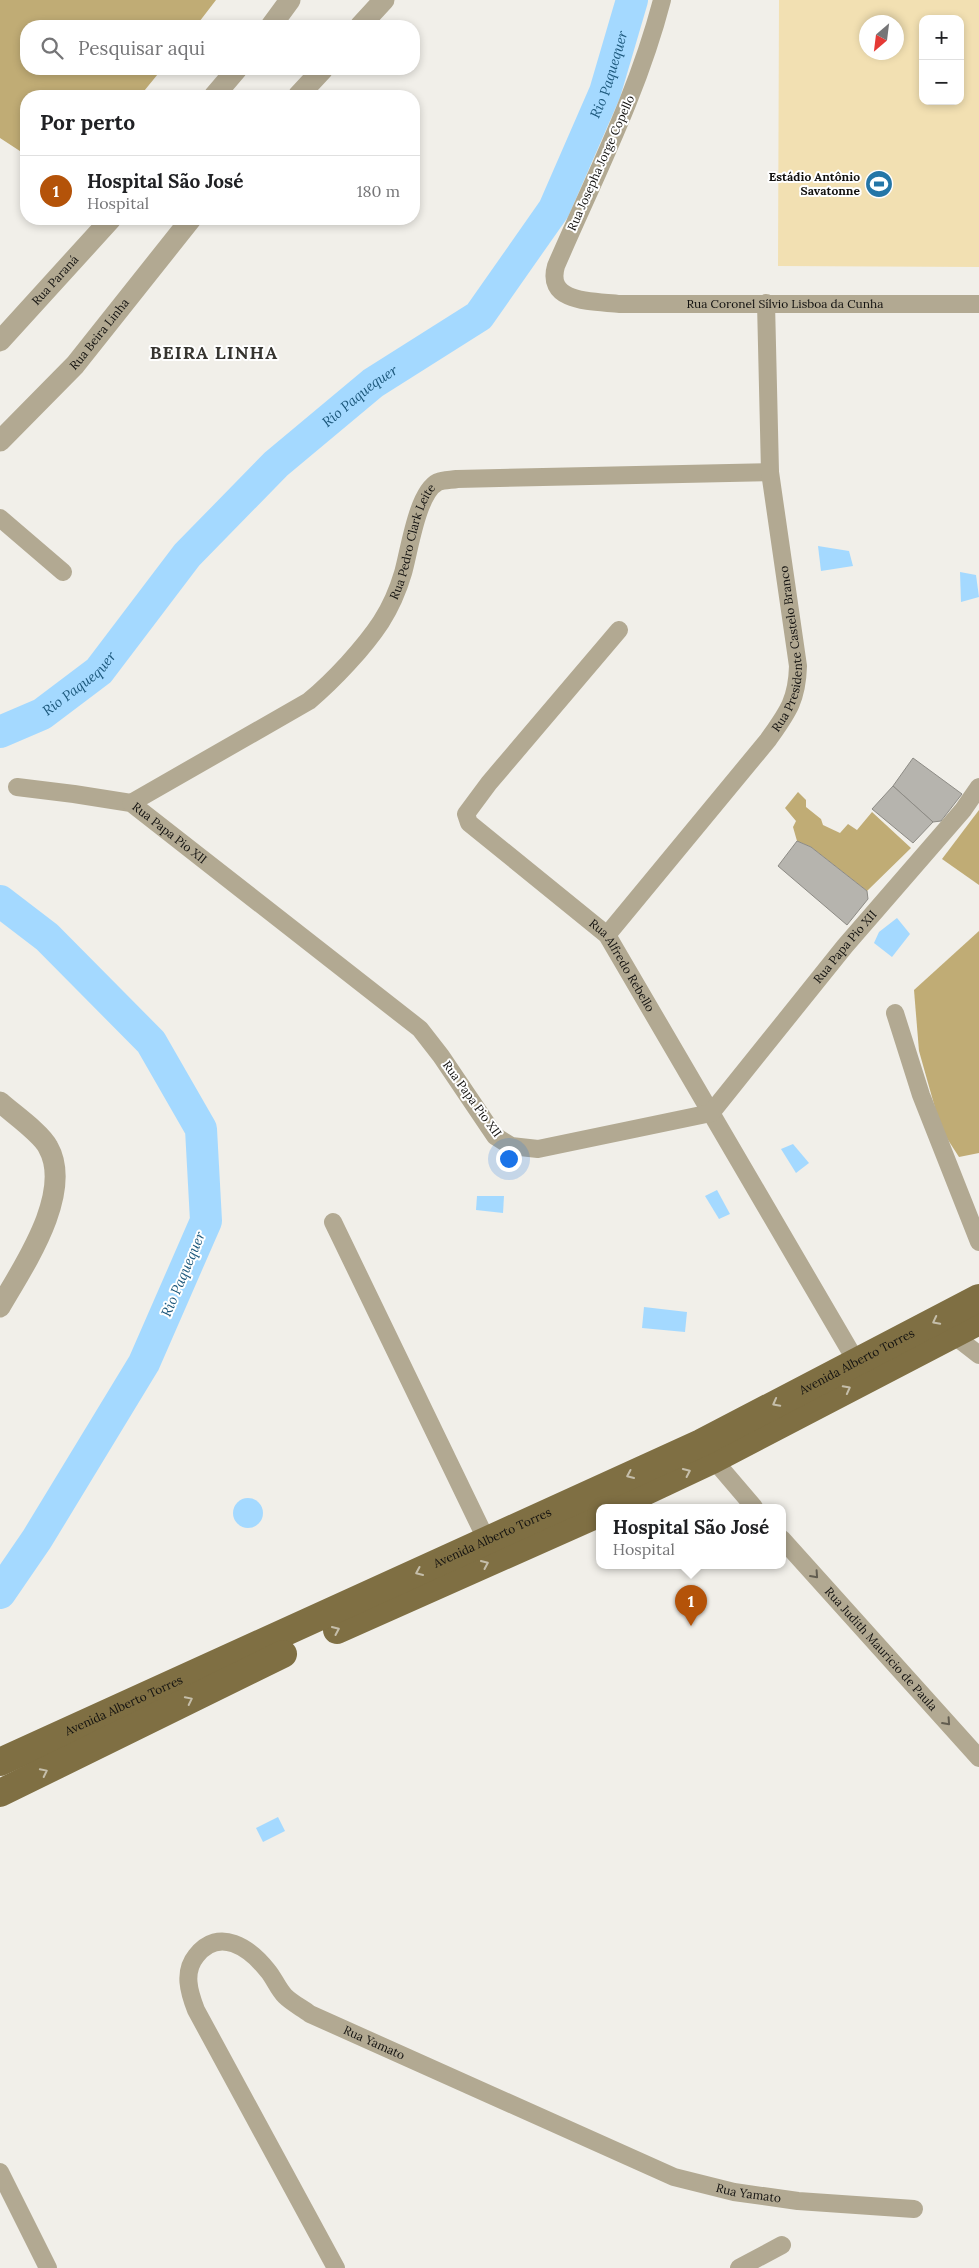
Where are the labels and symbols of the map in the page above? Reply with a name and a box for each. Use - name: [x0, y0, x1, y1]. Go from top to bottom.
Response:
- north arrow: [859, 15, 904, 60]
- water label: Rio Paquequer: [586, 28, 632, 121]
- street label: Rua Josepha Jorge Copello: [564, 93, 637, 233]
- place label: Estádio Antônio Savatonne: [769, 169, 861, 198]
- sports icon: Estádio Antônio Savatonne: [864, 169, 894, 199]
- street label: Rua Paraná: [28, 252, 81, 308]
- street label: Rua Beira Linha: [66, 295, 132, 373]
- street label: Rua Coronel Sílvio Lisboa da Cunha: [687, 296, 883, 311]
- district label: BEIRA LINHA: [150, 341, 278, 364]
- water label: Rio Paquequer: [318, 361, 401, 431]
- street label: Rua Pedro Clark Leite: [386, 480, 438, 602]
- street label: Rua Presidente Castelo Branco: [768, 565, 805, 735]
- water label: Rio Paquequer: [39, 647, 120, 719]
- street label: Rua Papa Pio XII: [129, 799, 210, 867]
- street label: Rua Papa Pio XII: [810, 907, 880, 986]
- street label: Rua Alfredo Rebello: [586, 916, 658, 1014]
- street label: Rua Papa Pio XII: [440, 1058, 505, 1140]
- your location: [496, 1146, 522, 1172]
- water label: Rio Paquequer: [157, 1228, 209, 1319]
- one-way arrow: [932, 1315, 941, 1325]
- street label: Avenida Alberto Torres: [796, 1325, 917, 1398]
- one-way arrow: [842, 1385, 851, 1395]
- one-way arrow: [772, 1397, 781, 1407]
- one-way arrow: [682, 1467, 691, 1478]
- one-way arrow: [626, 1468, 635, 1479]
- street label: Avenida Alberto Torres: [430, 1504, 554, 1571]
- one-way arrow: [480, 1560, 489, 1571]
- one-way arrow: [415, 1566, 424, 1576]
- one-way arrow: [809, 1569, 818, 1578]
- street label: Rua Judith Mauricio de Paula: [822, 1584, 941, 1714]
- pin: 1: [675, 1585, 707, 1626]
- one-way arrow: [331, 1626, 340, 1637]
- street label: Avenida Alberto Torres: [61, 1672, 185, 1739]
- one-way arrow: [184, 1696, 193, 1706]
- one-way arrow: [941, 1716, 949, 1725]
- one-way arrow: [39, 1768, 48, 1778]
- street label: Rua Yamato: [341, 2022, 407, 2063]
- street label: Rua Yamato: [715, 2180, 782, 2206]

